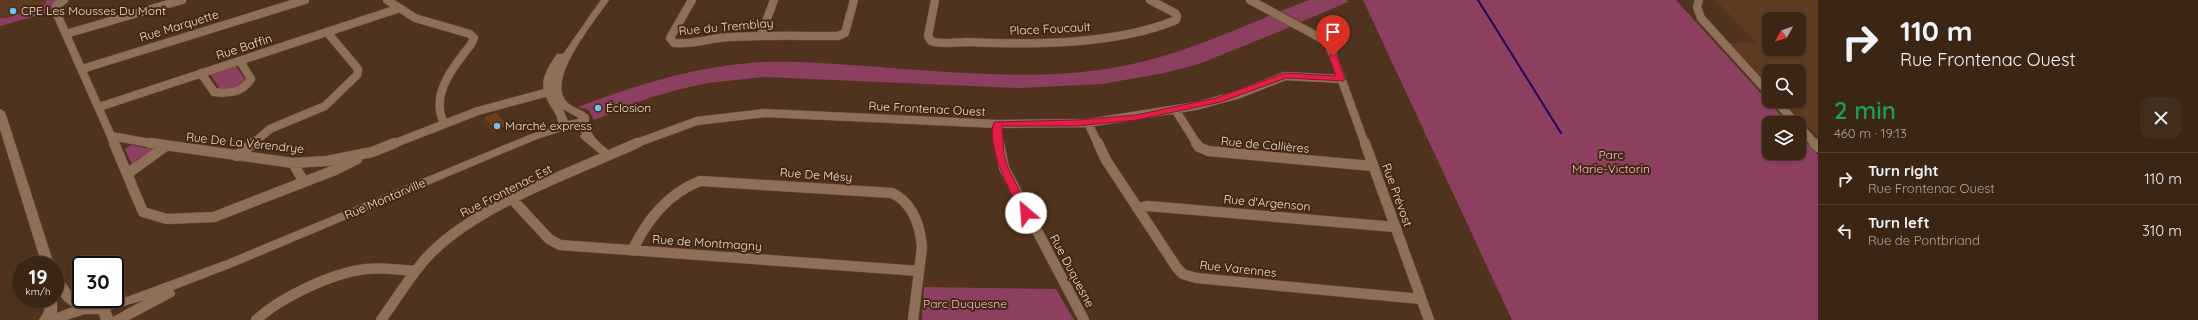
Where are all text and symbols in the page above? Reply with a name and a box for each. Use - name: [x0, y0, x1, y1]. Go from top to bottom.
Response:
- place label: CPE Les Mousses Du Mont: [21, 3, 166, 18]
- marker: CPE Les Mousses Du Mont: [8, 6, 18, 16]
- street label: Rue Marquette: [137, 6, 221, 45]
- north arrow: [1762, 12, 1806, 56]
- map controls: [1762, 12, 1806, 160]
- text: 110 m: [1900, 13, 1973, 48]
- street label: Rue du Tremblay: [678, 15, 774, 38]
- pin: [1316, 15, 1350, 56]
- icon: right: [1834, 16, 1886, 68]
- street label: Place Foucault: [1009, 19, 1091, 38]
- icon: arrive: [1322, 21, 1344, 43]
- street label: Rue Baffin: [214, 30, 274, 63]
- text: Rue Frontenac Ouest: [1900, 48, 2076, 71]
- button: search: [1762, 64, 1806, 108]
- text: 2 min: [1834, 95, 1896, 125]
- button: close: [2140, 97, 2182, 139]
- street label: Rue Frontenac Ouest: [868, 98, 986, 119]
- place label: Éclosion: [606, 100, 651, 115]
- marker: Éclosion: [593, 103, 603, 113]
- button: layers: [1762, 116, 1806, 160]
- place label: Marché express: [505, 118, 592, 133]
- marker: Marché express: [492, 121, 502, 131]
- text: 460 m · 19:13: [1834, 125, 1907, 141]
- street label: Rue De La Vérendrye: [185, 129, 305, 156]
- street label: Rue de Callières: [1220, 133, 1310, 156]
- park label: Parc Marie-Victorin: [1572, 147, 1650, 176]
- street label: Rue Frontenac Est: [457, 161, 554, 220]
- street label: Rue Prévost: [1379, 161, 1416, 229]
- text: Turn right: [1868, 161, 1939, 180]
- street label: Rue De Mésy: [779, 164, 853, 185]
- icon: right: [1834, 168, 1856, 190]
- text: 110 m: [2144, 169, 2182, 188]
- street label: Rue Montarville: [342, 175, 428, 222]
- text: Rue Frontenac Ouest: [1868, 180, 1995, 196]
- street label: Rue d'Argenson: [1223, 191, 1311, 214]
- position arrow: [1005, 192, 1047, 234]
- text: Turn left: [1868, 213, 1930, 232]
- icon: left: [1834, 220, 1856, 242]
- text: 310 m: [2142, 221, 2182, 240]
- street label: Rue de Montmagny: [652, 231, 762, 254]
- street label: Rue Duquesne: [1047, 232, 1098, 310]
- text: Rue de Pontbriand: [1868, 232, 1980, 248]
- speed limit sign: 30: [72, 256, 124, 308]
- street label: Rue Varennes: [1199, 257, 1278, 280]
- text: 19: [28, 264, 48, 289]
- text: km/h: [25, 285, 51, 298]
- park label: Parc Duquesne: [923, 296, 1007, 311]

